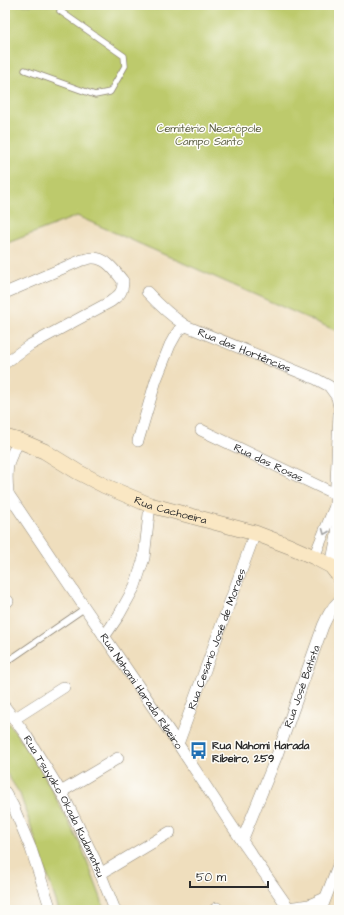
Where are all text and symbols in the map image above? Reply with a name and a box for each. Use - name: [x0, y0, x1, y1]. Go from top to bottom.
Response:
- park label: Cemitério Necrópole Campo Santo: [157, 121, 261, 149]
- street label: Rua das Hortências: [196, 324, 294, 376]
- street label: Rua das Rosas: [231, 439, 306, 486]
- street label: Rua Cachoeira: [132, 492, 209, 527]
- one-way arrow: [321, 528, 329, 535]
- street label: Rua Cesário José de Moraes: [184, 566, 249, 711]
- street label: Rua Nahomi Harada Ribeiro: [97, 630, 187, 753]
- street label: Rua José Batista: [280, 642, 323, 729]
- street label: Rua Tsuyako Okada Kudamatsu: [20, 732, 109, 880]
- place label: Rua Nahomi Harada Ribeiro, 259: [212, 738, 310, 766]
- bus stop icon: Rua Nahomi Harada Ribeiro, 259: [189, 741, 209, 761]
- scale bar: [190, 863, 268, 889]
- text: 50 m: [196, 869, 227, 886]

